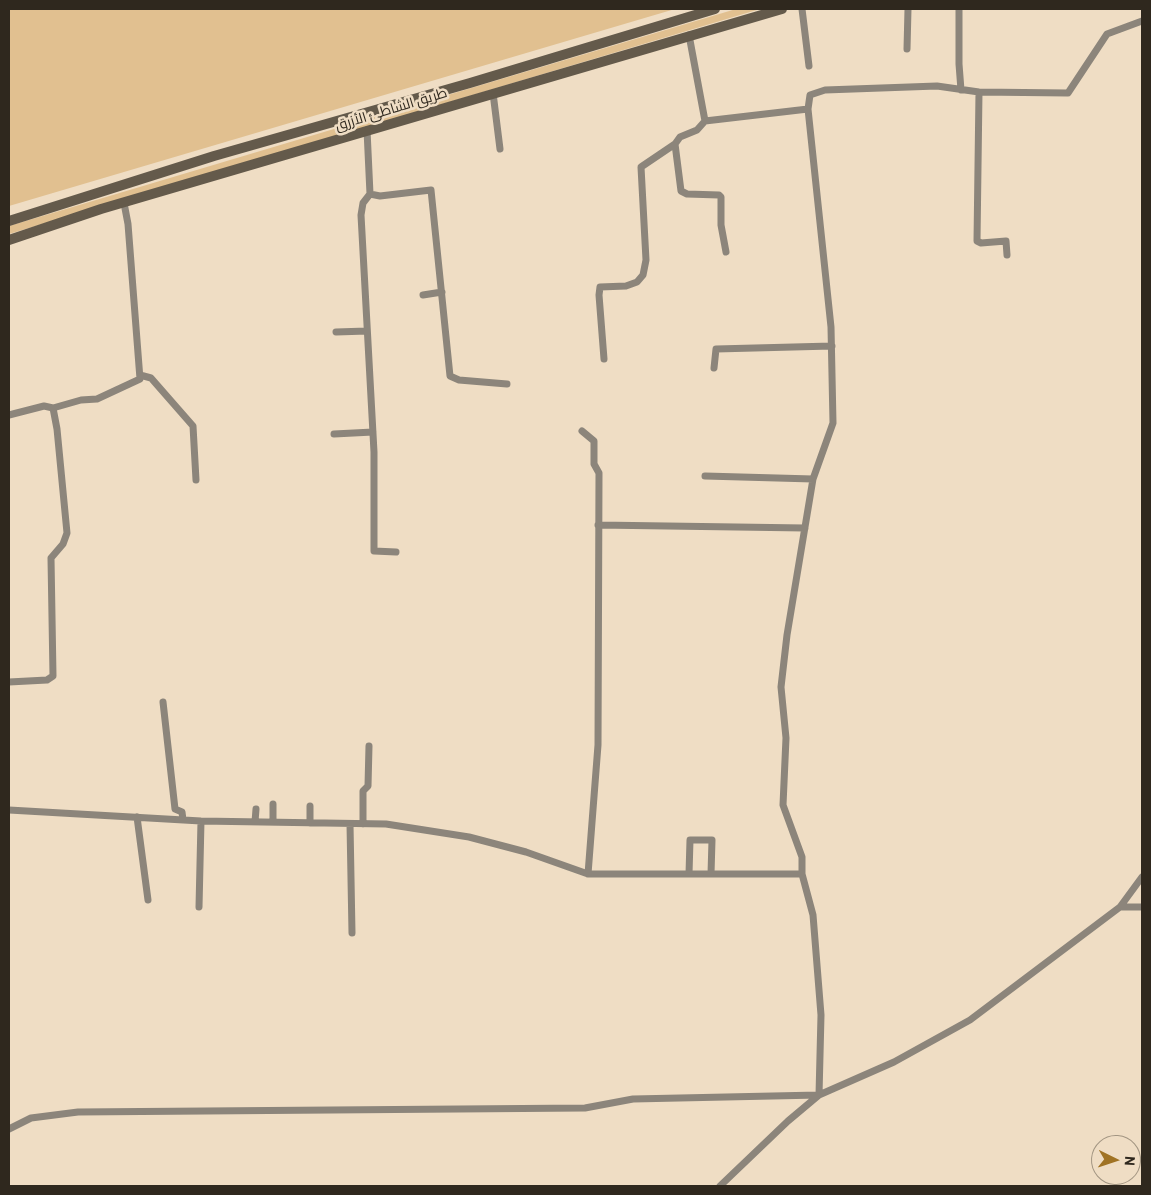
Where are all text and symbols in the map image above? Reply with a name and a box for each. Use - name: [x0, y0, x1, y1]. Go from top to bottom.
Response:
- street label: طريق الشاطئ الأزرق: [333, 84, 449, 134]
- north arrow: [1091, 1135, 1141, 1185]
- text: N: [1122, 1156, 1139, 1166]

